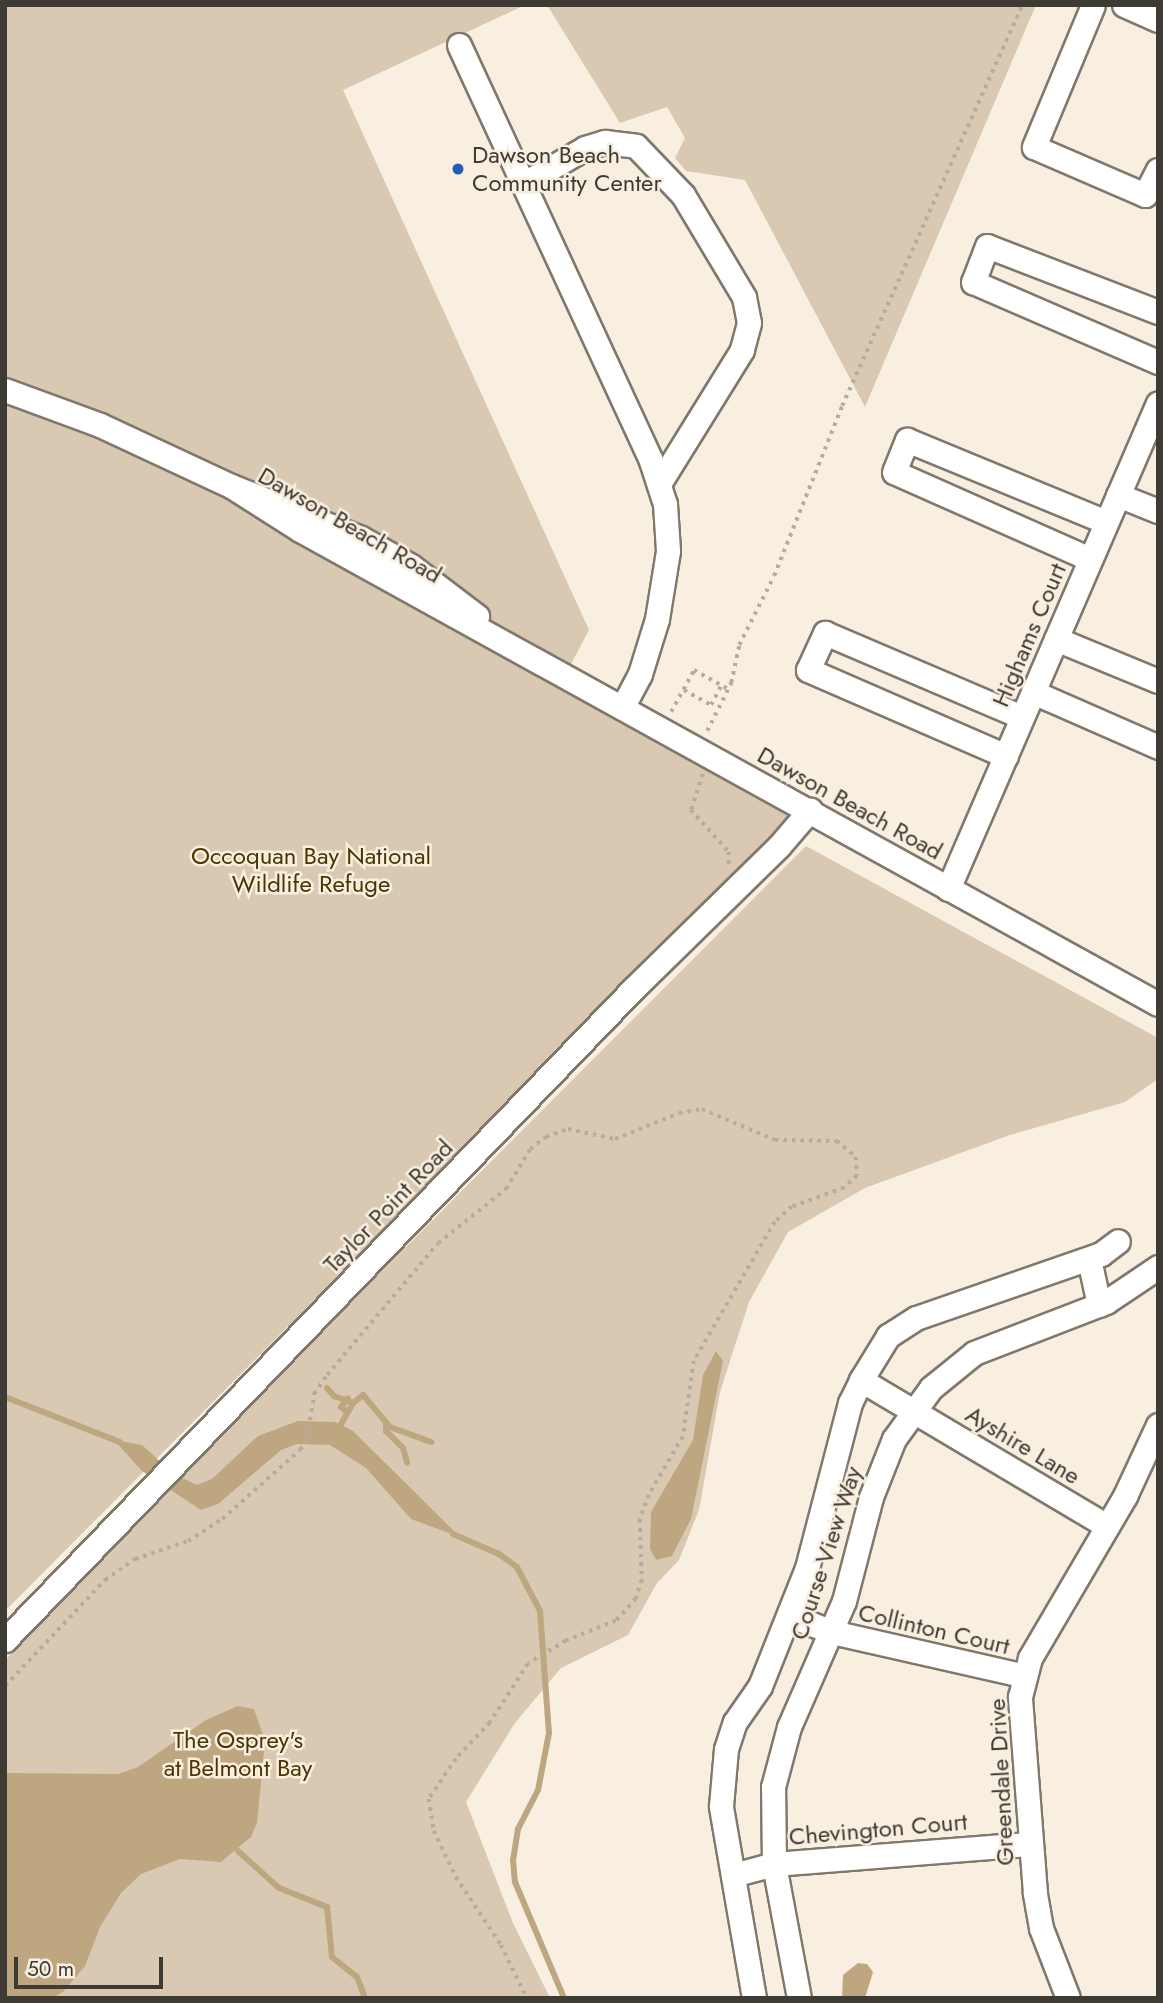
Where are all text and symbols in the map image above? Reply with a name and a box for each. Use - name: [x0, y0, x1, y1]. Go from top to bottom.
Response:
- place label: Dawson Beach Community Center: [472, 141, 662, 197]
- marker: Dawson Beach Community Center: [450, 161, 466, 177]
- street label: Dawson Beach Road: [253, 461, 447, 589]
- street label: Highams Court: [986, 559, 1072, 711]
- street label: Dawson Beach Road: [753, 740, 947, 866]
- park label: Occoquan Bay National Wildlife Refuge: [191, 842, 431, 898]
- street label: Taylor Point Road: [317, 1133, 459, 1279]
- street label: Ayshire Lane: [961, 1400, 1085, 1490]
- street label: Course View Way: [784, 1463, 868, 1643]
- street label: Collinton Court: [856, 1598, 1012, 1660]
- street label: Greendale Drive: [982, 1698, 1020, 1866]
- park label: The Osprey's at Belmont Bay: [164, 1726, 312, 1782]
- street label: Chevington Court: [788, 1807, 968, 1851]
- scale bar: [18, 1944, 166, 1988]
- text: 50 m: [27, 1954, 74, 1984]

